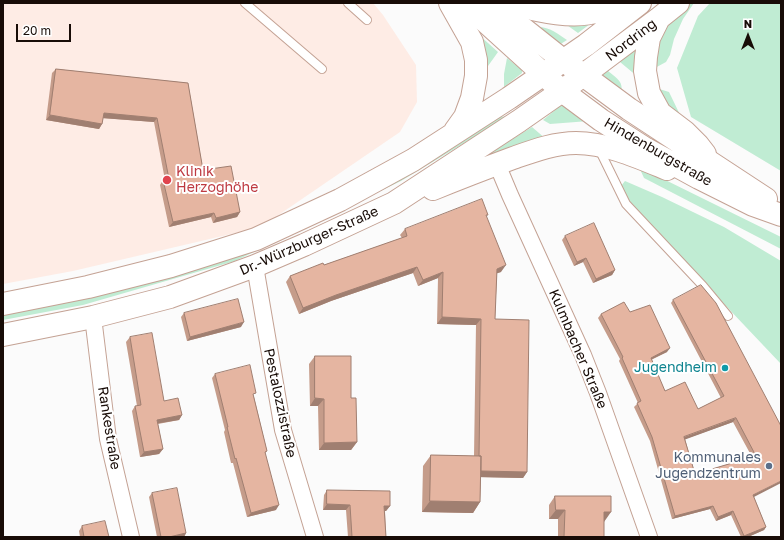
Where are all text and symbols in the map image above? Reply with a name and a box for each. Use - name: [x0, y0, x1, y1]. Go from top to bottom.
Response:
- street label: Nordring: [602, 15, 660, 65]
- scale bar: [18, 16, 73, 42]
- north arrow: [728, 16, 768, 56]
- text: N: [744, 17, 752, 30]
- text: 20 m: [23, 23, 51, 38]
- street label: Hindenburgstraße: [601, 114, 715, 190]
- place label: Klinik Herzoghöhe: [176, 164, 258, 196]
- marker: Klinik Herzoghöhe: [161, 174, 173, 186]
- street label: Dr.-Würzburger-Straße: [237, 203, 381, 279]
- street label: Kulmbacher Straße: [545, 287, 611, 411]
- street label: Pestalozzistraße: [260, 347, 300, 459]
- place label: Jugendheim: [634, 360, 717, 376]
- marker: Jugendheim: [720, 363, 730, 373]
- street label: Rankestraße: [94, 385, 124, 471]
- place label: Kommunales Jugendzentrum: [655, 450, 761, 482]
- marker: Kommunales Jugendzentrum: [764, 461, 774, 471]

